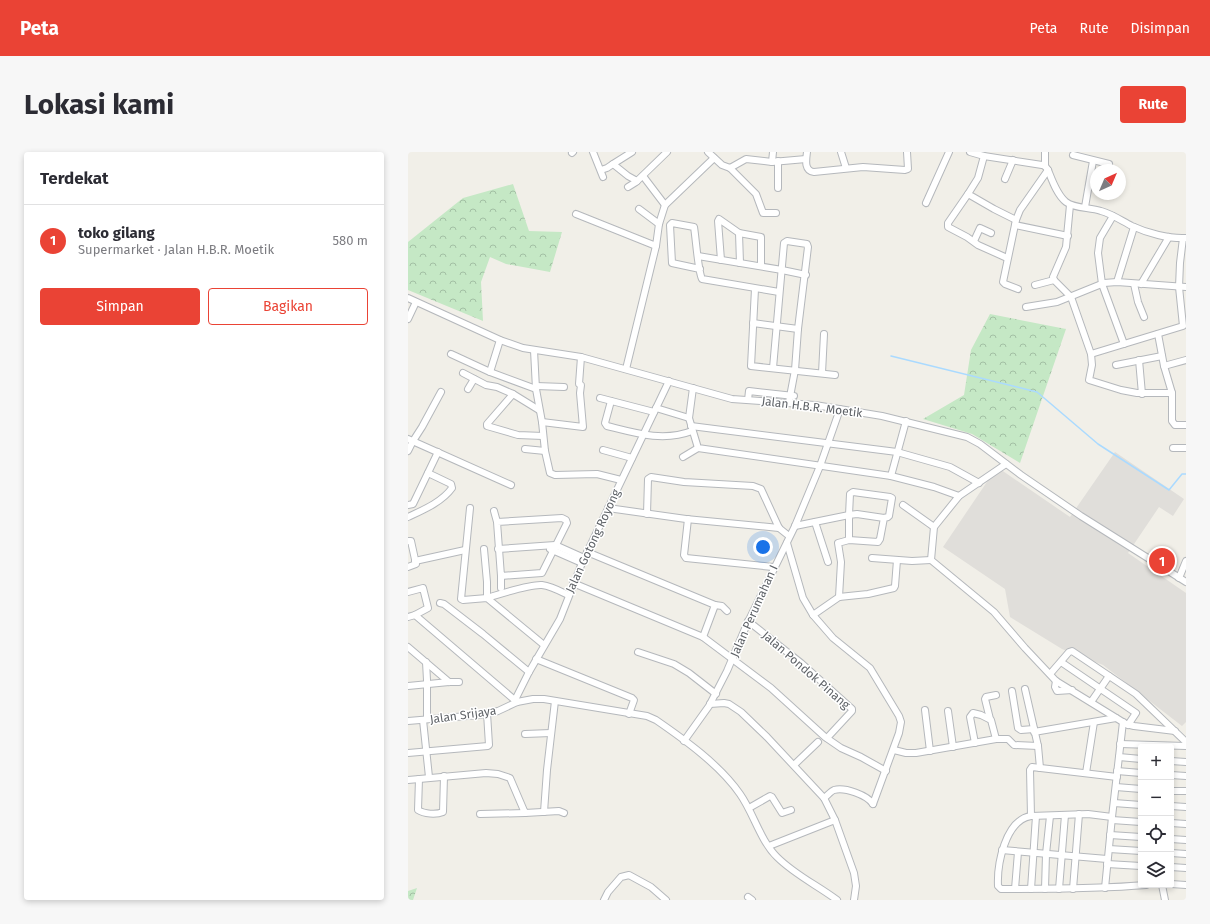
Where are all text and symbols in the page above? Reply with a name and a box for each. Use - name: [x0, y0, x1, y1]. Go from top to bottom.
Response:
- text: Peta: [20, 17, 59, 40]
- text: Peta: [1030, 20, 1057, 37]
- text: Rute: [1079, 20, 1109, 37]
- text: Disimpan: [1131, 20, 1190, 37]
- button: Rute: [1120, 86, 1186, 123]
- text: Lokasi kami: [24, 88, 174, 121]
- north arrow: [1090, 164, 1126, 200]
- text: Terdekat: [40, 168, 109, 189]
- text: toko gilang: [78, 224, 155, 242]
- text: 1: [50, 233, 56, 248]
- text: 580 m: [332, 233, 368, 248]
- text: Supermarket · Jalan H.B.R. Moetik: [78, 242, 274, 257]
- button: Simpan: [40, 288, 200, 325]
- button: Bagikan: [208, 288, 368, 325]
- street label: Jalan H.B.R. Moetik: [761, 394, 864, 420]
- street label: Jalan Gotong Royong: [563, 486, 623, 595]
- your location: [753, 537, 773, 557]
- pin: 1: [1149, 546, 1175, 576]
- street label: Jalan Perumahan I: [727, 563, 781, 659]
- street label: Jalan Pondok Pinang: [759, 628, 853, 712]
- street label: Jalan Srijaya: [429, 703, 497, 727]
- map controls: [1138, 744, 1174, 888]
- button: +: [1138, 744, 1174, 780]
- button: −: [1138, 780, 1174, 816]
- button: locate: [1138, 816, 1174, 852]
- button: layers: [1138, 852, 1174, 888]

